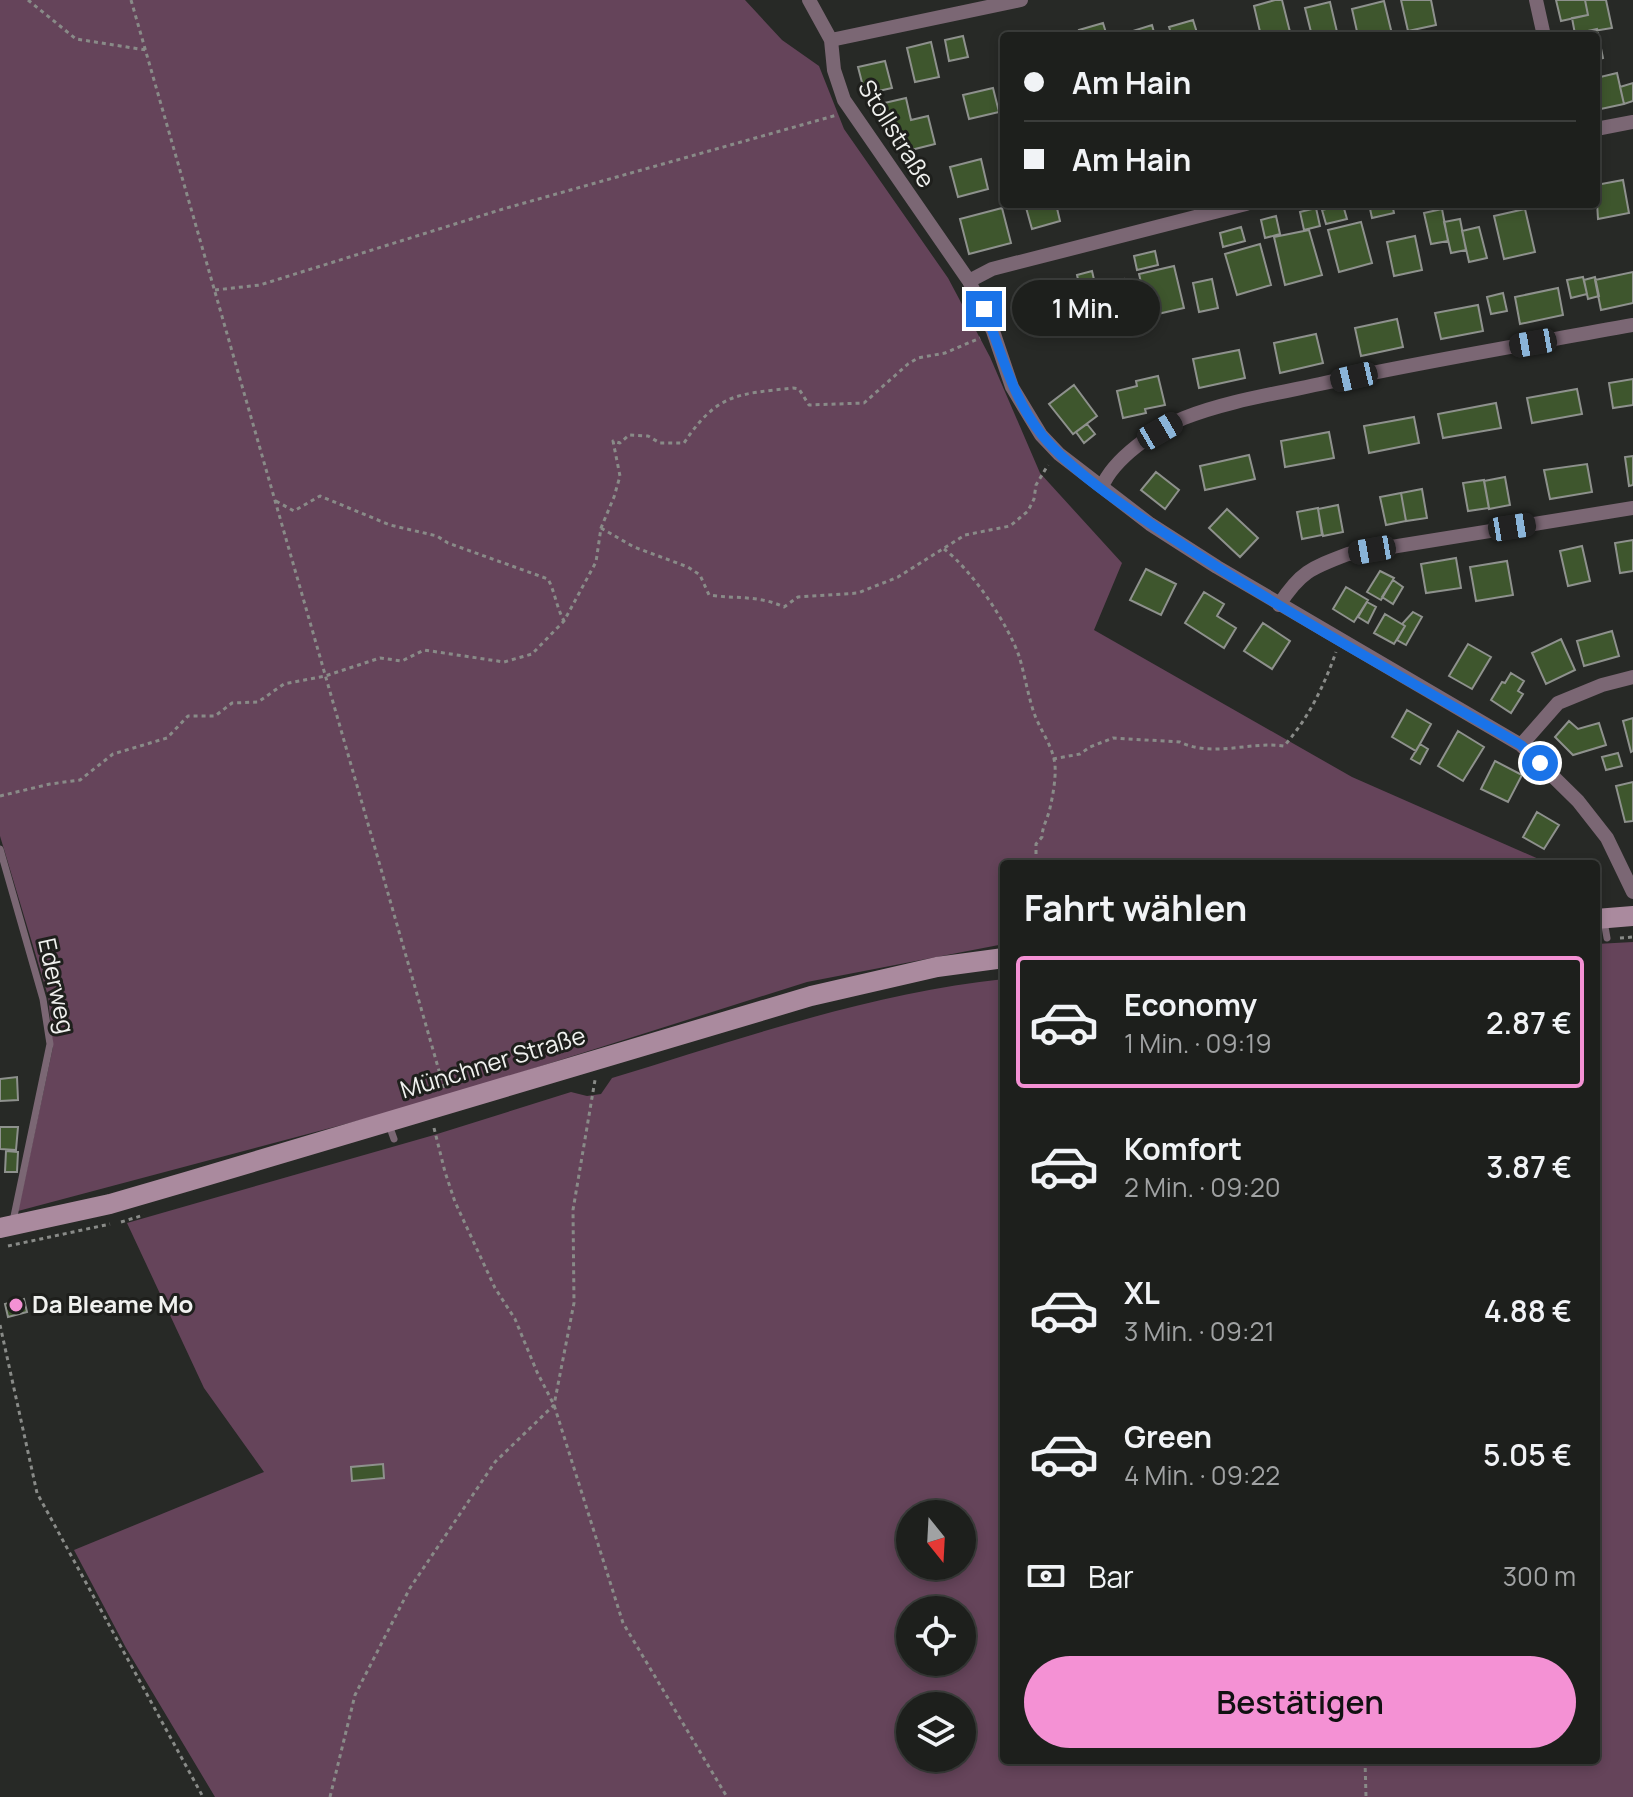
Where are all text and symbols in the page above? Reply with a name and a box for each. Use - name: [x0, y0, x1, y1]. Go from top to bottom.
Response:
- text: Am Hain: [1072, 62, 1191, 103]
- street label: Stollstraße: [851, 73, 943, 193]
- text: Am Hain: [1072, 139, 1191, 180]
- callout: 1 Min.: [1012, 281, 1160, 337]
- text: 1 Min.: [1052, 290, 1120, 326]
- route end: [966, 291, 1002, 327]
- car: [1507, 327, 1559, 359]
- car: [1328, 360, 1380, 394]
- car: [1133, 409, 1187, 453]
- car: [1486, 511, 1538, 543]
- car: [1346, 534, 1398, 566]
- route start: [1522, 745, 1558, 781]
- text: Fahrt wählen: [1024, 883, 1247, 932]
- street label: Ederweg: [31, 935, 84, 1036]
- text: Economy: [1124, 984, 1257, 1025]
- icon: car: [1028, 986, 1100, 1058]
- text: 2.87 €: [1486, 1002, 1572, 1043]
- street label: Münchner Straße: [396, 1018, 589, 1105]
- text: 1 Min. · 09:19: [1124, 1025, 1272, 1061]
- text: Komfort: [1124, 1128, 1242, 1169]
- icon: car: [1028, 1130, 1100, 1202]
- text: 3.87 €: [1486, 1146, 1572, 1187]
- text: 2 Min. · 09:20: [1124, 1169, 1281, 1205]
- text: XL: [1124, 1272, 1160, 1313]
- icon: car: [1028, 1274, 1100, 1346]
- place label: Da Bleame Mo: [32, 1287, 193, 1320]
- text: 4.88 €: [1484, 1290, 1572, 1331]
- marker: Da Bleame Mo: [7, 1296, 25, 1314]
- text: 3 Min. · 09:21: [1124, 1313, 1275, 1349]
- text: Green: [1124, 1416, 1212, 1457]
- icon: car: [1028, 1418, 1100, 1490]
- text: 5.05 €: [1483, 1434, 1572, 1475]
- text: 4 Min. · 09:22: [1124, 1457, 1280, 1493]
- north arrow: [896, 1500, 976, 1580]
- map controls: [896, 1500, 976, 1772]
- icon: cash: [1024, 1554, 1068, 1598]
- text: Bar: [1088, 1556, 1134, 1597]
- text: 300 m: [1503, 1558, 1576, 1594]
- button: locate: [896, 1596, 976, 1676]
- button: Bestätigen: [1024, 1656, 1576, 1748]
- button: layers: [896, 1692, 976, 1772]

